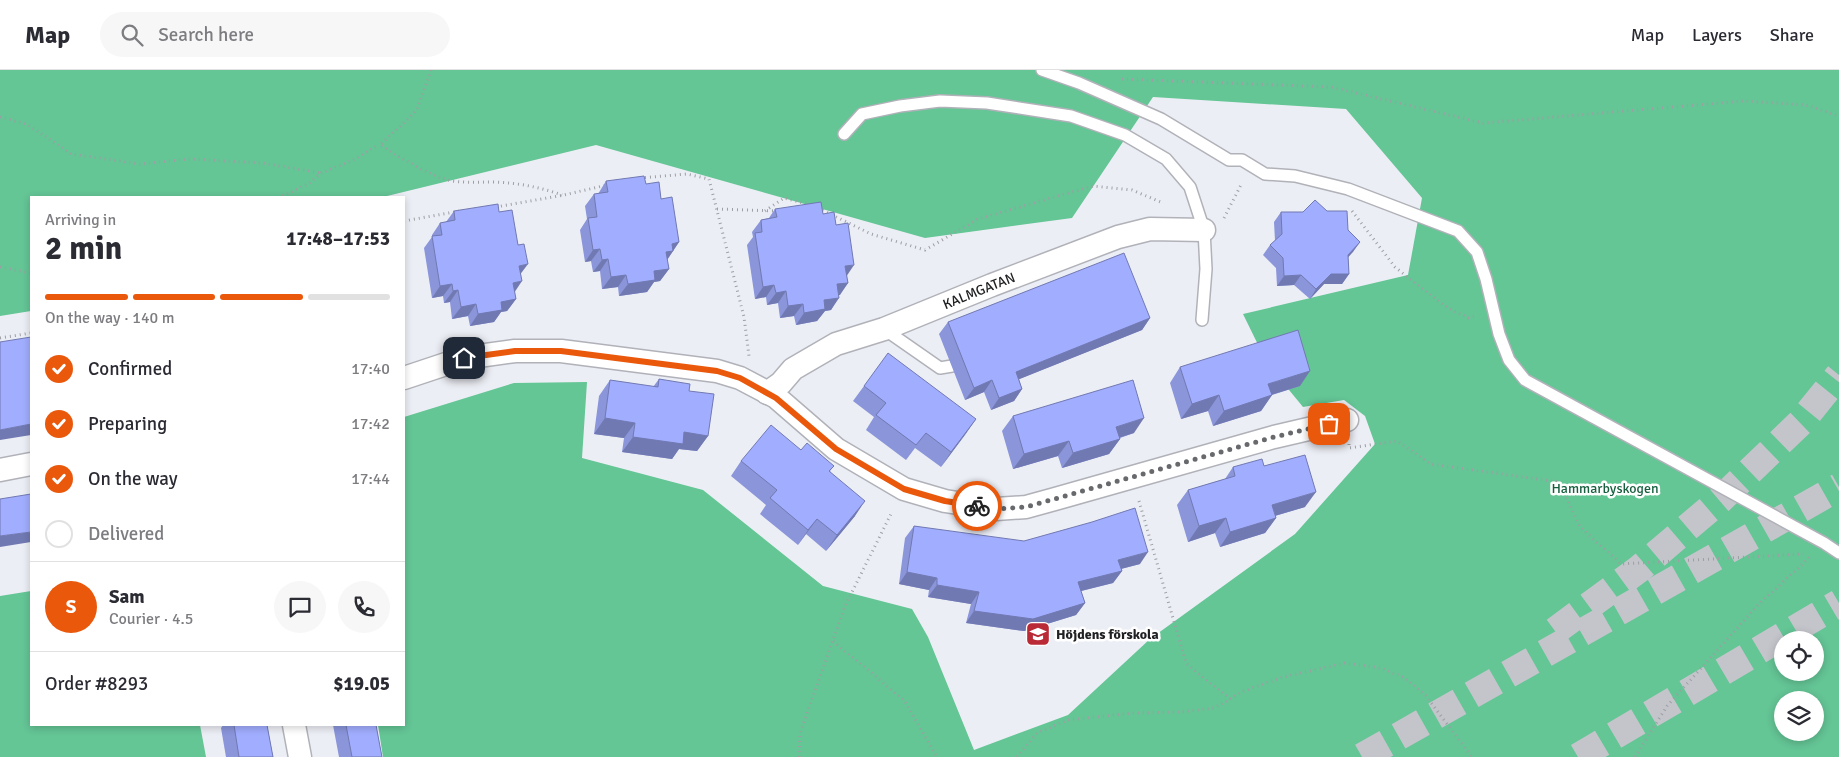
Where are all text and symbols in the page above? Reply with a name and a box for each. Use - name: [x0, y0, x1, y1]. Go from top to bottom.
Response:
- search box: [100, 12, 450, 57]
- text: Map: [25, 20, 70, 50]
- icon: search: [118, 21, 146, 49]
- text: Search here: [158, 23, 254, 47]
- text: Map: [1631, 24, 1664, 46]
- text: Layers: [1692, 24, 1742, 46]
- text: Share: [1770, 24, 1814, 46]
- text: Arriving in: [45, 210, 116, 230]
- text: 17:48–17:53: [286, 227, 390, 251]
- text: 2 min: [45, 229, 122, 268]
- street label: KALMGATAN: [940, 269, 1017, 313]
- text: On the way · 140 m: [45, 308, 175, 328]
- pin: [443, 337, 485, 379]
- icon: home: [450, 344, 478, 372]
- icon: check: [45, 355, 73, 383]
- text: Confirmed: [88, 357, 172, 381]
- text: 17:40: [351, 359, 390, 379]
- pin: [1308, 403, 1350, 445]
- icon: check: [45, 410, 73, 438]
- icon: bag: [1315, 410, 1343, 438]
- text: Preparing: [88, 412, 167, 436]
- text: 17:42: [351, 414, 390, 434]
- icon: check: [45, 465, 73, 493]
- text: On the way: [88, 467, 178, 491]
- text: 17:44: [351, 469, 390, 489]
- park label: Hammarbyskogen: [1551, 480, 1659, 497]
- courier: [952, 481, 1002, 531]
- icon: bike: [963, 492, 991, 520]
- text: Delivered: [88, 522, 164, 546]
- button: chat: [274, 581, 326, 633]
- button: phone: [338, 581, 390, 633]
- text: Sam: [109, 585, 145, 609]
- text: S: [66, 595, 76, 619]
- text: Courier · 4.5: [109, 609, 193, 629]
- school or university icon: Höjdens förskola: [1025, 621, 1051, 647]
- place label: Höjdens förskola: [1056, 626, 1159, 643]
- map controls: [1774, 631, 1824, 741]
- button: locate: [1774, 631, 1824, 681]
- text: Order #8293: [45, 672, 148, 696]
- text: $19.05: [333, 672, 390, 696]
- button: layers: [1774, 691, 1824, 741]

